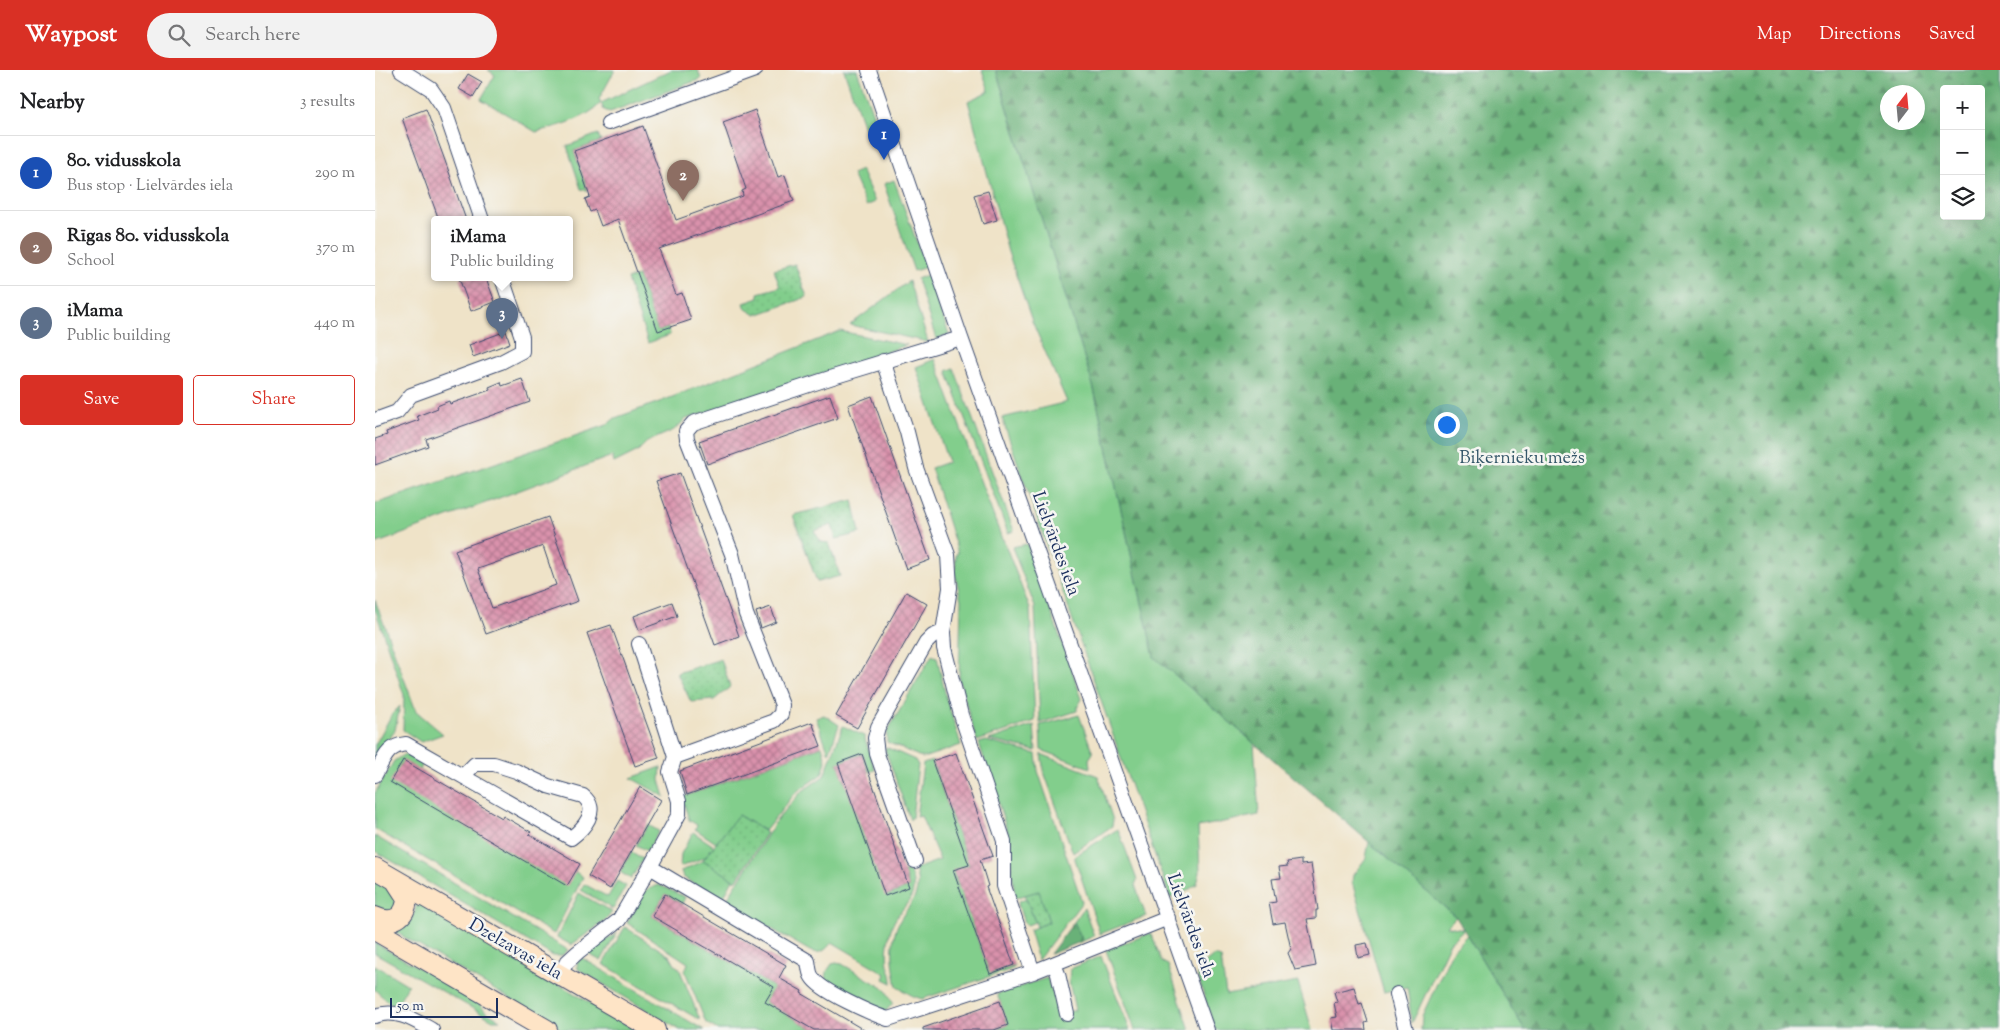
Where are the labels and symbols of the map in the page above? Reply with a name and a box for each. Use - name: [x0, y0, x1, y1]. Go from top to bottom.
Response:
- north arrow: [1880, 85, 1925, 130]
- pin: 1: [868, 119, 900, 160]
- pin: 2: [667, 160, 699, 201]
- pin: 3: [486, 298, 518, 339]
- your location: [1434, 412, 1460, 438]
- park label: Biķernieku mežs: [1459, 446, 1585, 472]
- street label: Lielvārdes iela: [1024, 488, 1086, 600]
- street label: Lielvārdes iela: [1159, 870, 1221, 982]
- street label: Dzelzavas iela: [463, 913, 567, 987]
- scale bar: [390, 995, 497, 1018]

